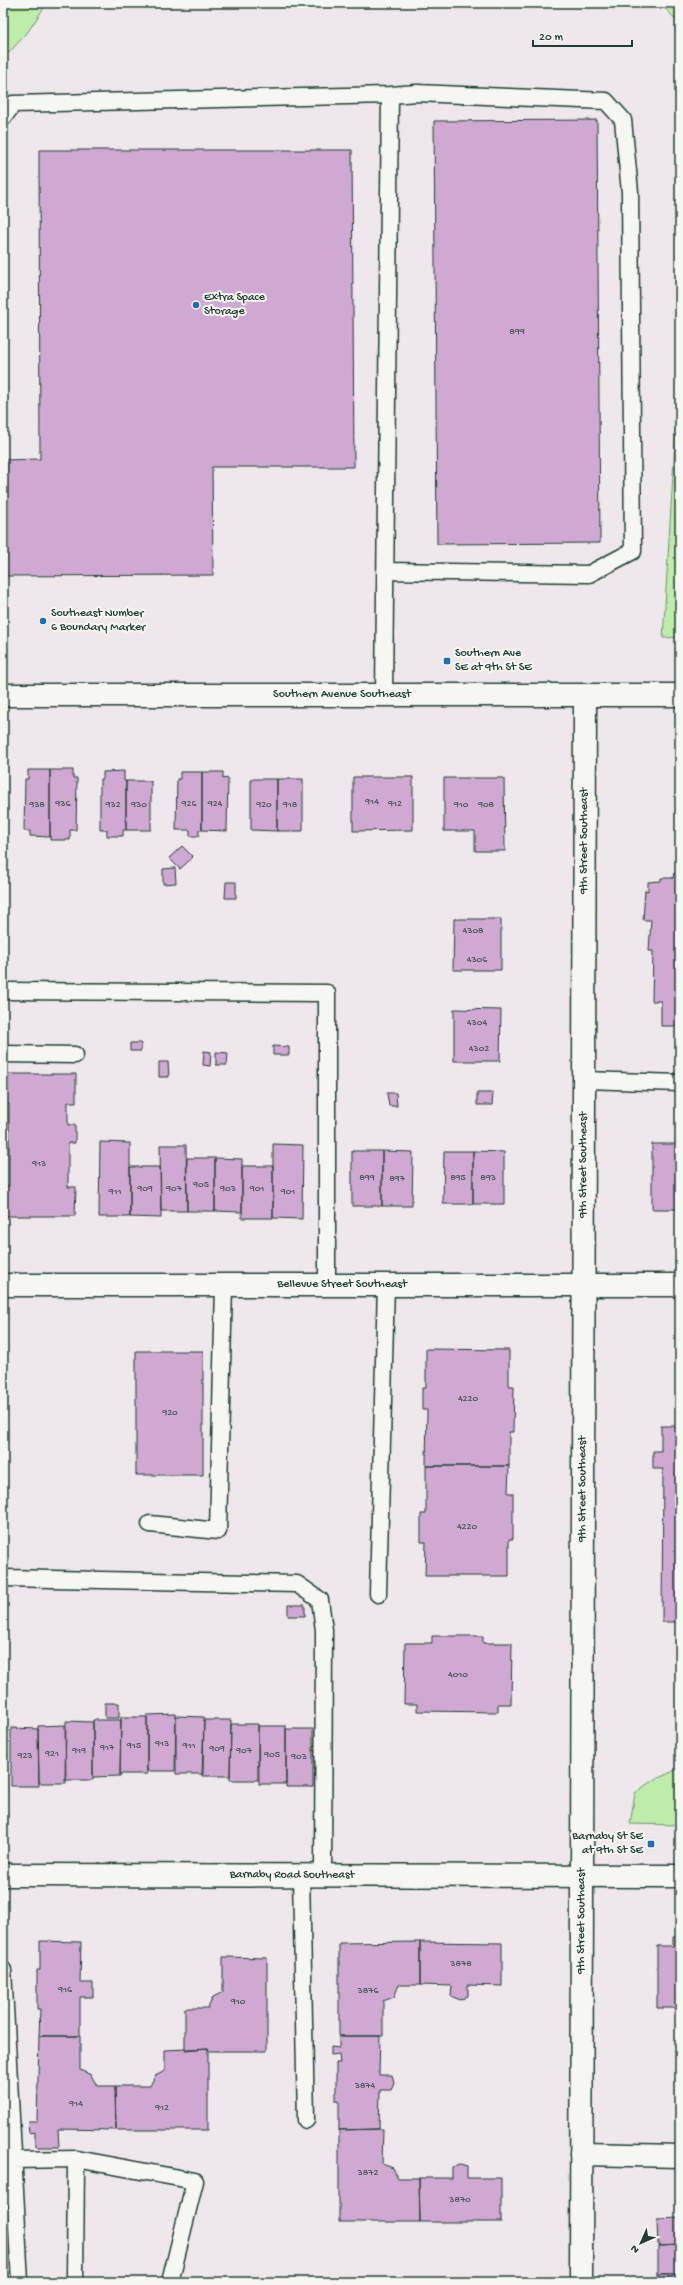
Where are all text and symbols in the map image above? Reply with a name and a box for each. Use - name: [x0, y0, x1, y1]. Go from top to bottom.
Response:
- scale bar: [533, 22, 632, 48]
- text: 20 m: [539, 31, 564, 45]
- place label: Extra Space Storage: [204, 291, 266, 319]
- marker: Extra Space Storage: [191, 300, 201, 310]
- house number: 899: [509, 326, 525, 338]
- place label: Southeast Number 6 Boundary Marker: [51, 607, 147, 635]
- marker: Southeast Number 6 Boundary Marker: [38, 616, 48, 626]
- place label: Southern Ave SE at 9th St SE: [455, 647, 532, 675]
- marker: Southern Ave SE at 9th St SE: [442, 656, 452, 666]
- street label: Southern Avenue Southeast: [273, 688, 412, 702]
- street label: 9th Street Southeast: [577, 787, 592, 895]
- house number: 914: [364, 796, 379, 808]
- house number: 936: [54, 798, 72, 810]
- house number: 926: [181, 798, 197, 810]
- house number: 924: [207, 798, 223, 810]
- house number: 912: [387, 798, 402, 810]
- house number: 938: [28, 799, 45, 811]
- house number: 932: [104, 799, 121, 811]
- house number: 930: [130, 799, 147, 811]
- house number: 920: [255, 799, 272, 811]
- house number: 918: [282, 799, 298, 811]
- house number: 910: [453, 799, 469, 811]
- house number: 908: [477, 799, 495, 811]
- house number: 4308: [462, 925, 484, 937]
- house number: 4306: [467, 954, 488, 966]
- house number: 4304: [467, 1017, 487, 1029]
- house number: 4302: [469, 1043, 489, 1055]
- street label: 9th Street Southeast: [577, 1111, 591, 1219]
- house number: 913: [31, 1158, 46, 1170]
- house number: 899: [359, 1172, 375, 1184]
- house number: 895: [450, 1172, 466, 1184]
- house number: 893: [480, 1172, 496, 1184]
- house number: 897: [389, 1173, 406, 1185]
- house number: 905: [192, 1179, 209, 1191]
- house number: 909: [136, 1183, 153, 1195]
- house number: 907: [165, 1183, 183, 1195]
- house number: 903: [219, 1183, 236, 1195]
- house number: 901: [249, 1183, 264, 1195]
- house number: 911: [107, 1186, 122, 1198]
- house number: 901: [280, 1186, 295, 1198]
- street label: Bellevue Street Southeast: [276, 1278, 408, 1292]
- house number: 4220: [458, 1393, 478, 1405]
- house number: 920: [161, 1407, 178, 1419]
- street label: 9th Street Southeast: [576, 1435, 590, 1543]
- house number: 4220: [457, 1521, 477, 1533]
- house number: 4010: [448, 1669, 468, 1681]
- house number: 913: [154, 1738, 169, 1750]
- house number: 915: [126, 1740, 141, 1752]
- house number: 911: [181, 1740, 196, 1752]
- house number: 917: [99, 1742, 115, 1754]
- house number: 909: [208, 1743, 225, 1755]
- house number: 919: [71, 1745, 86, 1757]
- house number: 907: [235, 1745, 253, 1757]
- house number: 921: [44, 1748, 59, 1760]
- house number: 905: [263, 1749, 280, 1761]
- house number: 923: [16, 1750, 33, 1762]
- house number: 903: [290, 1751, 307, 1763]
- place label: Barnaby St SE at 9th St SE: [571, 1830, 644, 1858]
- marker: Barnaby St SE at 9th St SE: [646, 1839, 656, 1849]
- street label: 9th Street Southeast: [575, 1867, 589, 1975]
- street label: Barnaby Road Southeast: [229, 1868, 355, 1883]
- house number: 3878: [449, 1958, 472, 1970]
- house number: 916: [57, 1984, 73, 1996]
- house number: 3876: [357, 1985, 379, 1997]
- house number: 910: [230, 1996, 246, 2008]
- house number: 3874: [354, 2080, 376, 2092]
- house number: 914: [68, 2098, 83, 2110]
- house number: 912: [154, 2102, 169, 2114]
- house number: 3872: [357, 2167, 378, 2179]
- house number: 3870: [448, 2194, 471, 2206]
- north arrow: [621, 2223, 661, 2263]
- text: N: [629, 2242, 642, 2255]

